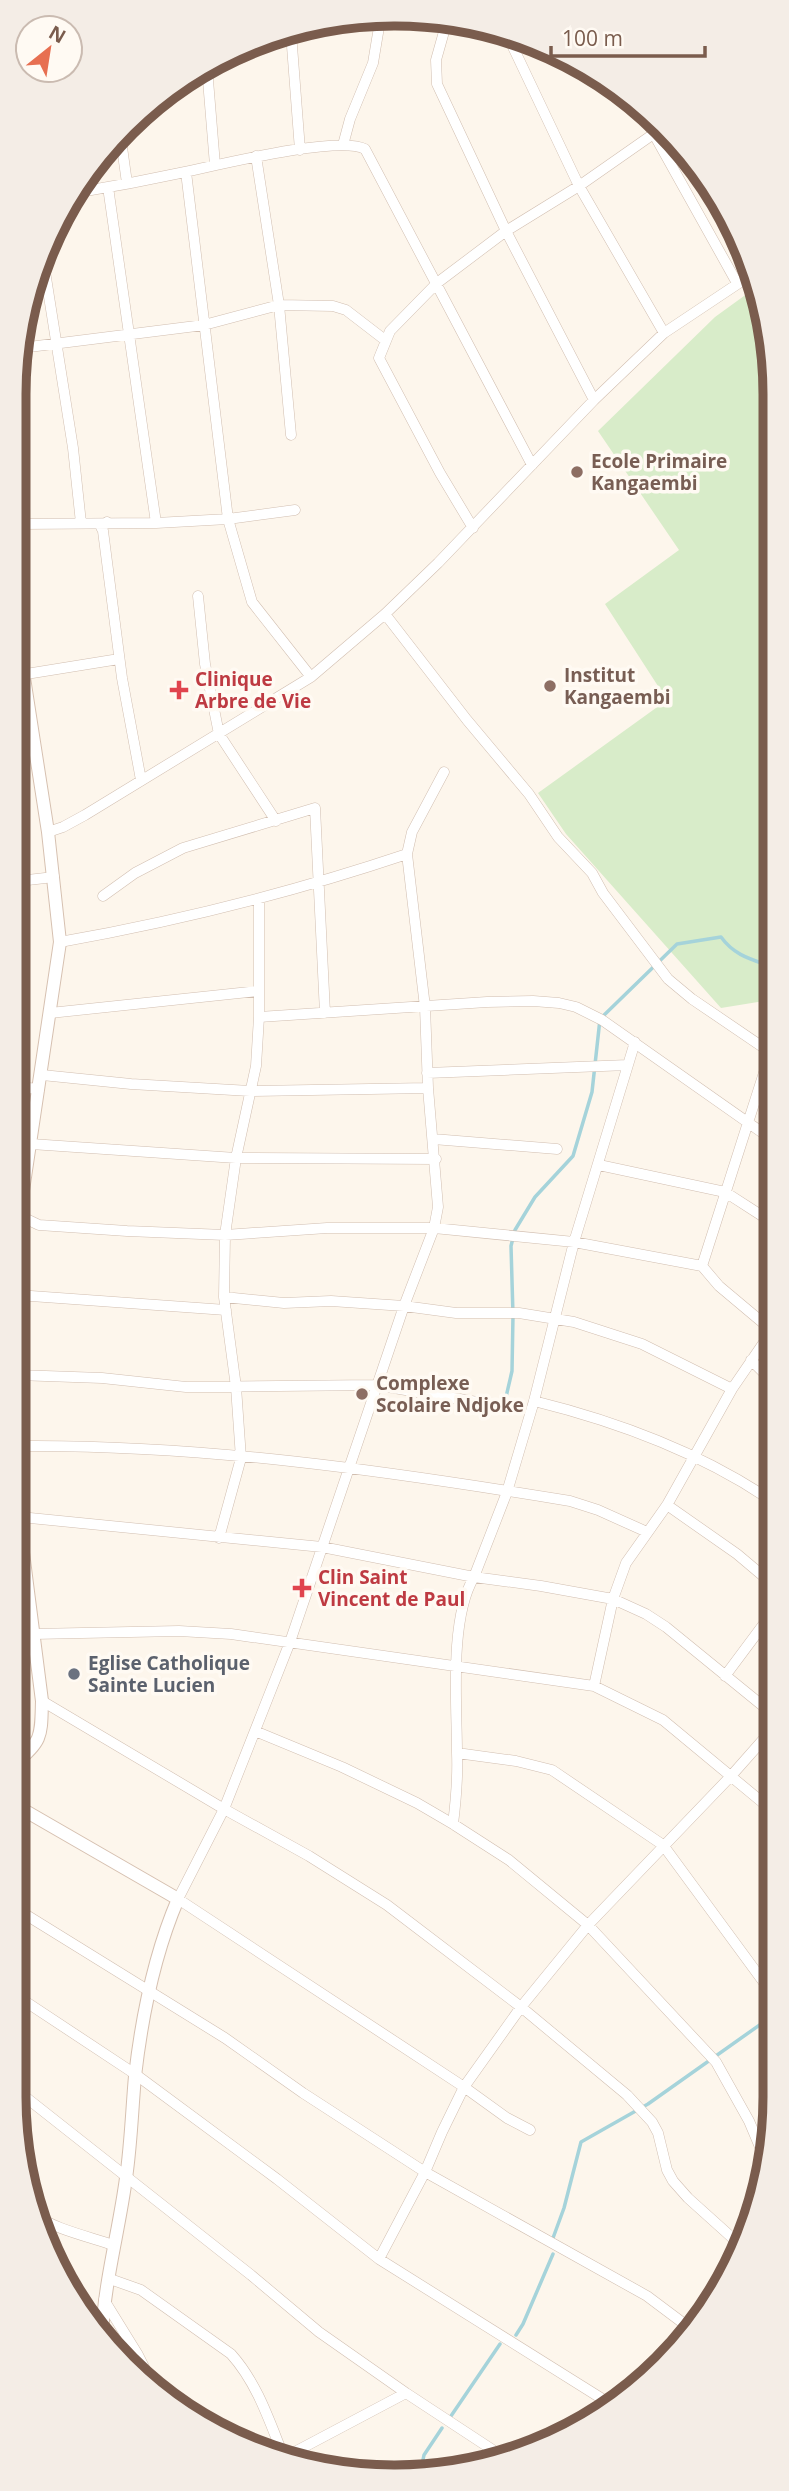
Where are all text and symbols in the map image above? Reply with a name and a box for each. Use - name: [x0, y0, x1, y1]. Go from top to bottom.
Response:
- north arrow: [14, 14, 84, 84]
- scale bar: [551, 14, 705, 58]
- text: N: [44, 19, 71, 49]
- text: 100 m: [562, 24, 623, 52]
- place label: Ecole Primaire Kangaembi: [591, 448, 727, 496]
- marker: Ecole Primaire Kangaembi: [569, 464, 585, 480]
- place label: Institut Kangaembi: [564, 662, 671, 710]
- place label: Clinique Arbre de Vie: [195, 666, 311, 714]
- marker: Institut Kangaembi: [542, 678, 558, 694]
- marker: Clinique Arbre de Vie: [169, 680, 189, 700]
- place label: Complexe Scolaire Ndjoke: [376, 1370, 524, 1418]
- marker: Complexe Scolaire Ndjoke: [354, 1386, 370, 1402]
- place label: Clin Saint Vincent de Paul: [318, 1564, 465, 1612]
- marker: Clin Saint Vincent de Paul: [292, 1578, 312, 1598]
- place label: Eglise Catholique Sainte Lucien: [88, 1650, 250, 1698]
- marker: Eglise Catholique Sainte Lucien: [66, 1666, 82, 1682]

